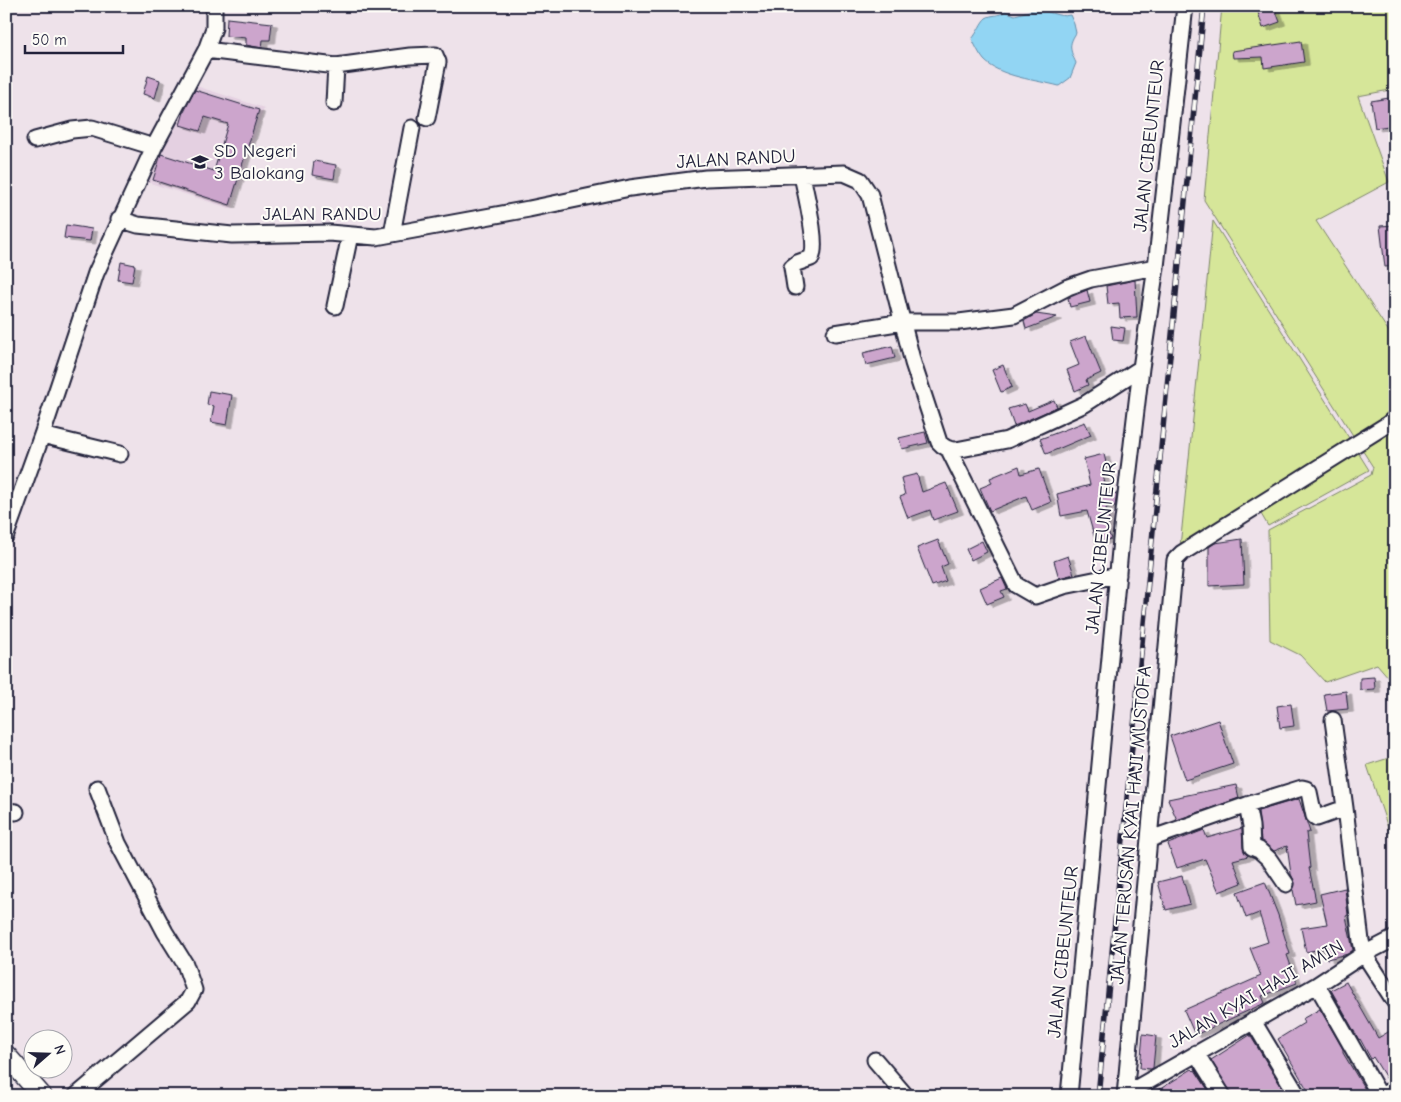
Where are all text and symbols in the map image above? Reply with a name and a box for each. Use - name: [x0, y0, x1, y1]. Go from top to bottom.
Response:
- scale bar: [25, 22, 122, 54]
- text: 50 m: [32, 31, 67, 49]
- street label: JALAN CIBEUNTEUR: [1129, 59, 1169, 233]
- place label: SD Negeri 3 Balokang: [214, 140, 305, 184]
- street label: JALAN RANDU: [676, 145, 796, 173]
- school or university icon: SD Negeri 3 Balokang: [190, 152, 210, 172]
- street label: JALAN RANDU: [262, 203, 382, 225]
- street label: JALAN CIBEUNTEUR: [1081, 461, 1121, 635]
- street label: JALAN TERUSAN KYAI HAJI MUSTOFA: [1106, 665, 1156, 985]
- street label: JALAN CIBEUNTEUR: [1043, 865, 1083, 1039]
- street label: JALAN KYAI HAJI AMIN: [1165, 935, 1347, 1053]
- north arrow: [22, 1030, 72, 1080]
- text: N: [50, 1043, 69, 1057]

